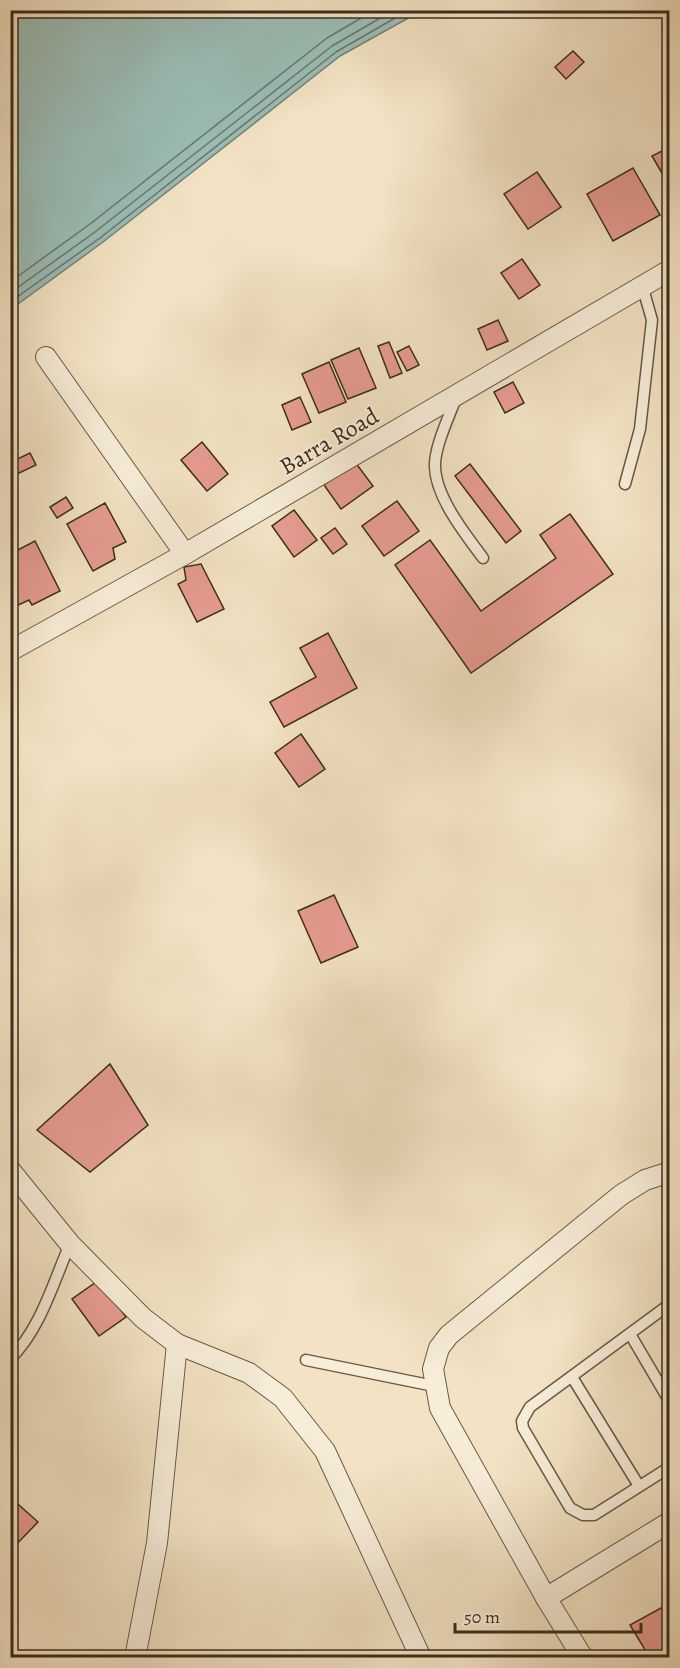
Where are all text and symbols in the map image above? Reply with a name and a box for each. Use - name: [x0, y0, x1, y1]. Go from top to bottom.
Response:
- street label: Barra Road: [274, 400, 385, 482]
- scale bar: [455, 1596, 641, 1634]
- text: 50 m: [464, 1605, 500, 1629]

